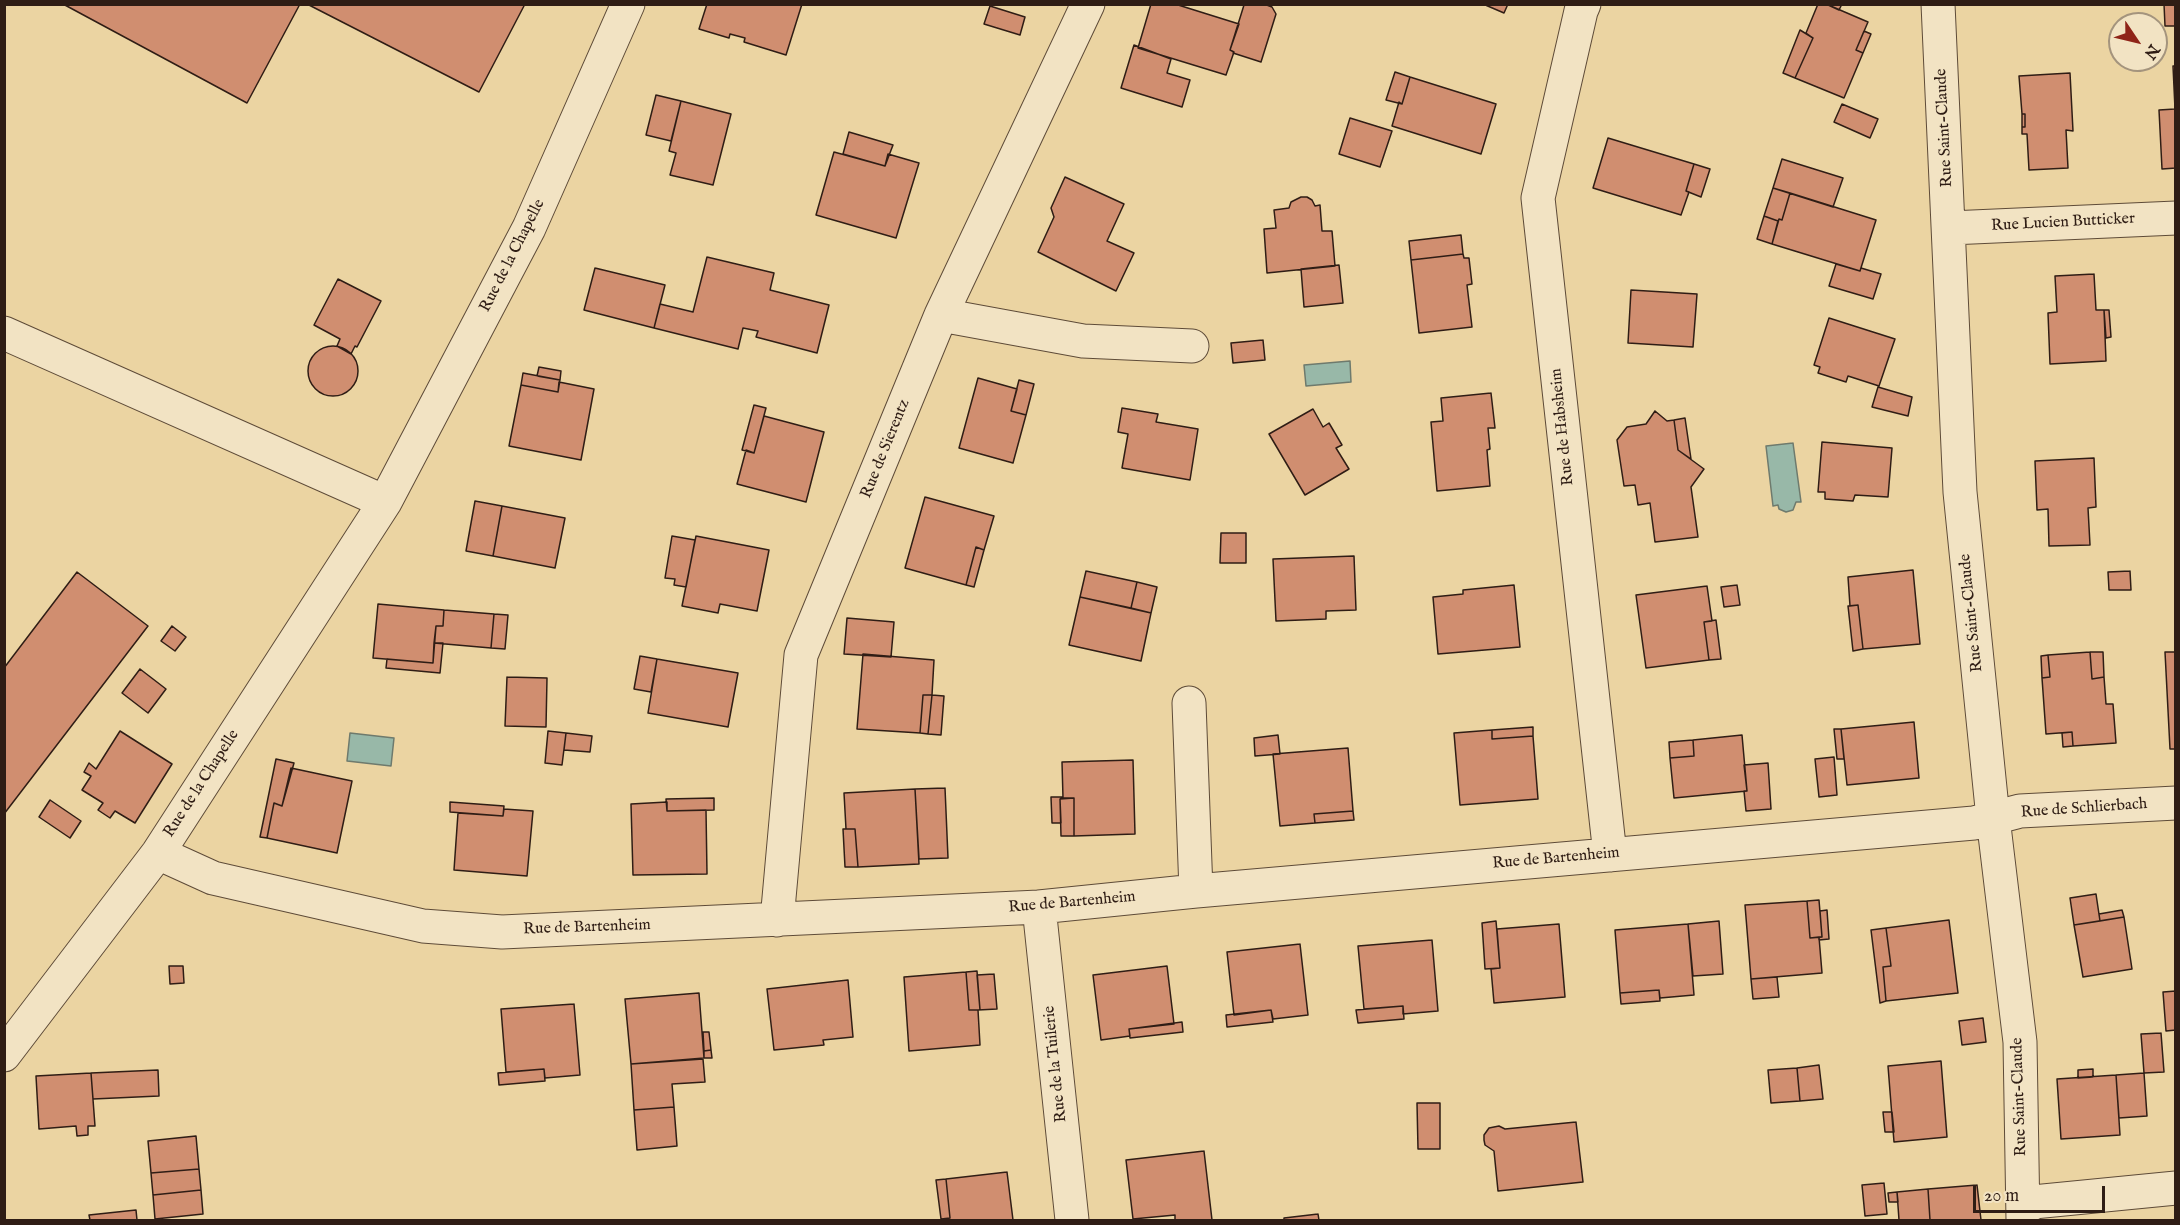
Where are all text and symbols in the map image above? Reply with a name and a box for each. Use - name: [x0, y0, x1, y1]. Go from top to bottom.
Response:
- north arrow: [2108, 12, 2168, 72]
- text: N: [2139, 40, 2163, 63]
- street label: Rue Saint-Claude: [1932, 68, 1958, 188]
- street label: Rue de la Chapelle: [476, 196, 550, 316]
- street label: Rue Lucien Butticker: [1991, 210, 2135, 236]
- street label: Rue de Habsheim: [1547, 367, 1579, 487]
- street label: Rue de Sierentz: [857, 397, 915, 501]
- street label: Rue Saint-Claude: [1956, 553, 1988, 673]
- street label: Rue de la Chapelle: [160, 727, 244, 841]
- street label: Rue de Schlierbach: [2020, 795, 2148, 823]
- street label: Rue de Bartenheim: [1492, 844, 1620, 874]
- street label: Rue de Bartenheim: [1008, 888, 1136, 918]
- street label: Rue de Bartenheim: [523, 916, 651, 940]
- street label: Rue de la Tuilerie: [1040, 1005, 1072, 1123]
- street label: Rue Saint-Claude: [2008, 1037, 2032, 1157]
- scale bar: [1976, 1174, 2108, 1212]
- text: 20 m: [1984, 1185, 2019, 1208]

